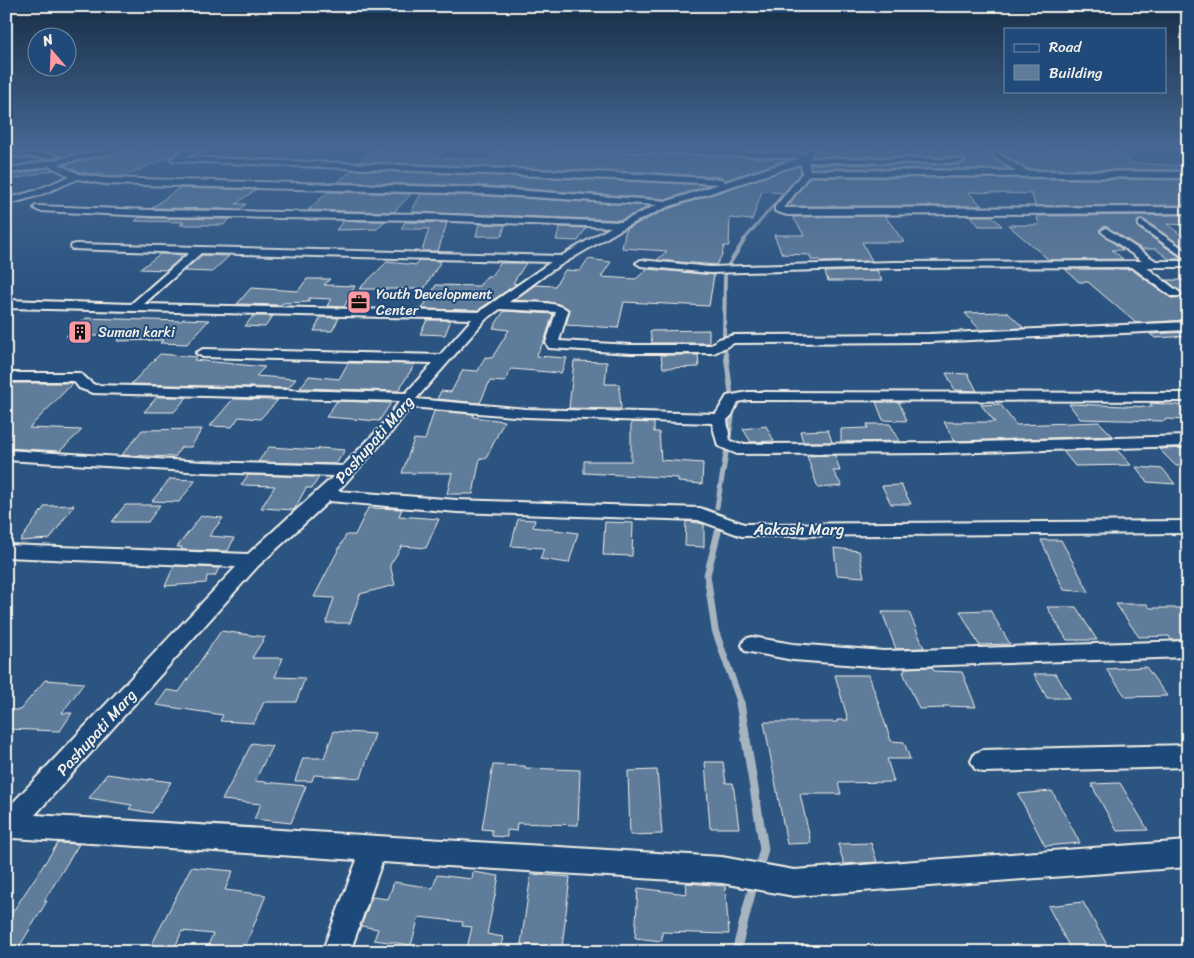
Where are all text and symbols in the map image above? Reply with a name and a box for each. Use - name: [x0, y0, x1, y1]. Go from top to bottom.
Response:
- text: N: [38, 27, 57, 54]
- north arrow: [28, 28, 78, 78]
- legend: [1004, 28, 1166, 92]
- text: Road: [1049, 34, 1082, 60]
- text: Building: [1049, 60, 1103, 86]
- place label: Youth Development Center: [376, 282, 492, 323]
- office icon: Youth Development Center: [346, 289, 372, 315]
- building icon: Suman karki: [67, 319, 93, 345]
- place label: Suman karki: [98, 320, 176, 345]
- street label: Pashupati Marg: [327, 388, 421, 490]
- street label: Aakash Marg: [753, 515, 844, 544]
- street label: Pashupati Marg: [49, 682, 144, 783]

